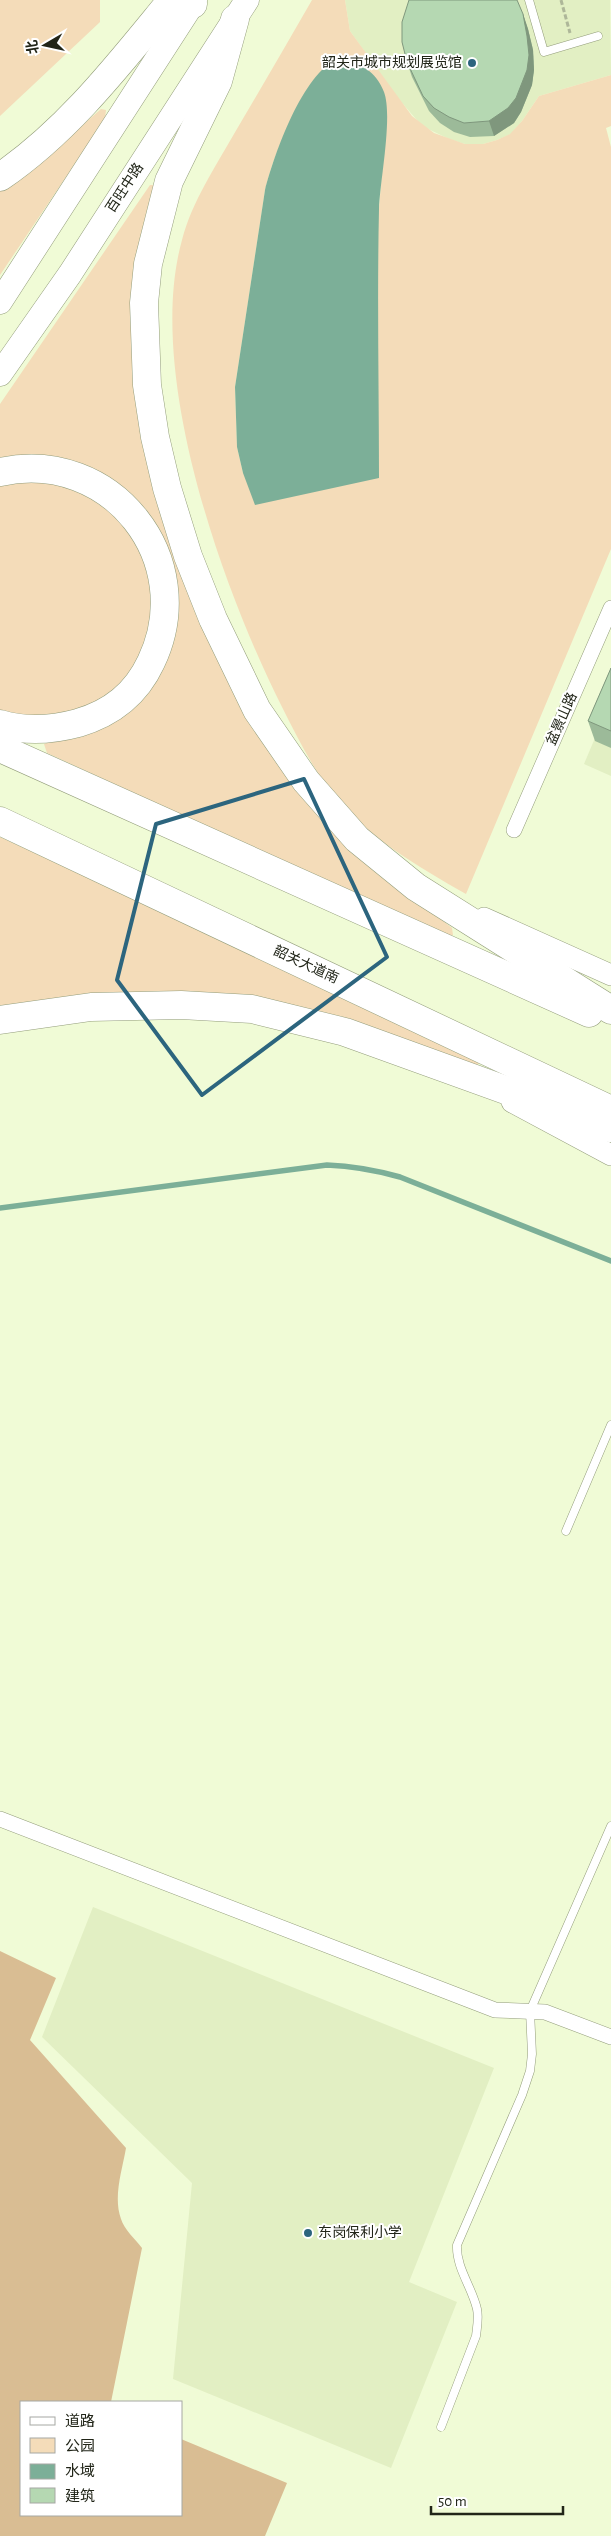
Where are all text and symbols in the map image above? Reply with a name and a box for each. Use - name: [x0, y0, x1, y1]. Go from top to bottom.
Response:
- north arrow: [20, 20, 70, 70]
- text: 北: [24, 39, 41, 55]
- place label: 韶关市城市规划展览馆: [322, 54, 462, 70]
- marker: 韶关市城市规划展览馆: [466, 57, 478, 69]
- street label: 百旺中路: [103, 160, 146, 215]
- street label: 盆景山路: [543, 690, 580, 747]
- street label: 韶关大道南: [271, 943, 341, 986]
- place label: 东岗保利小学: [318, 2225, 402, 2240]
- marker: 东岗保利小学: [302, 2227, 314, 2239]
- legend: [20, 2401, 182, 2516]
- text: 道路: [65, 2413, 95, 2429]
- text: 公园: [65, 2438, 95, 2454]
- text: 水域: [65, 2463, 95, 2479]
- scale bar: [431, 2484, 564, 2516]
- text: 建筑: [65, 2488, 95, 2504]
- text: 50 m: [438, 2494, 467, 2509]

